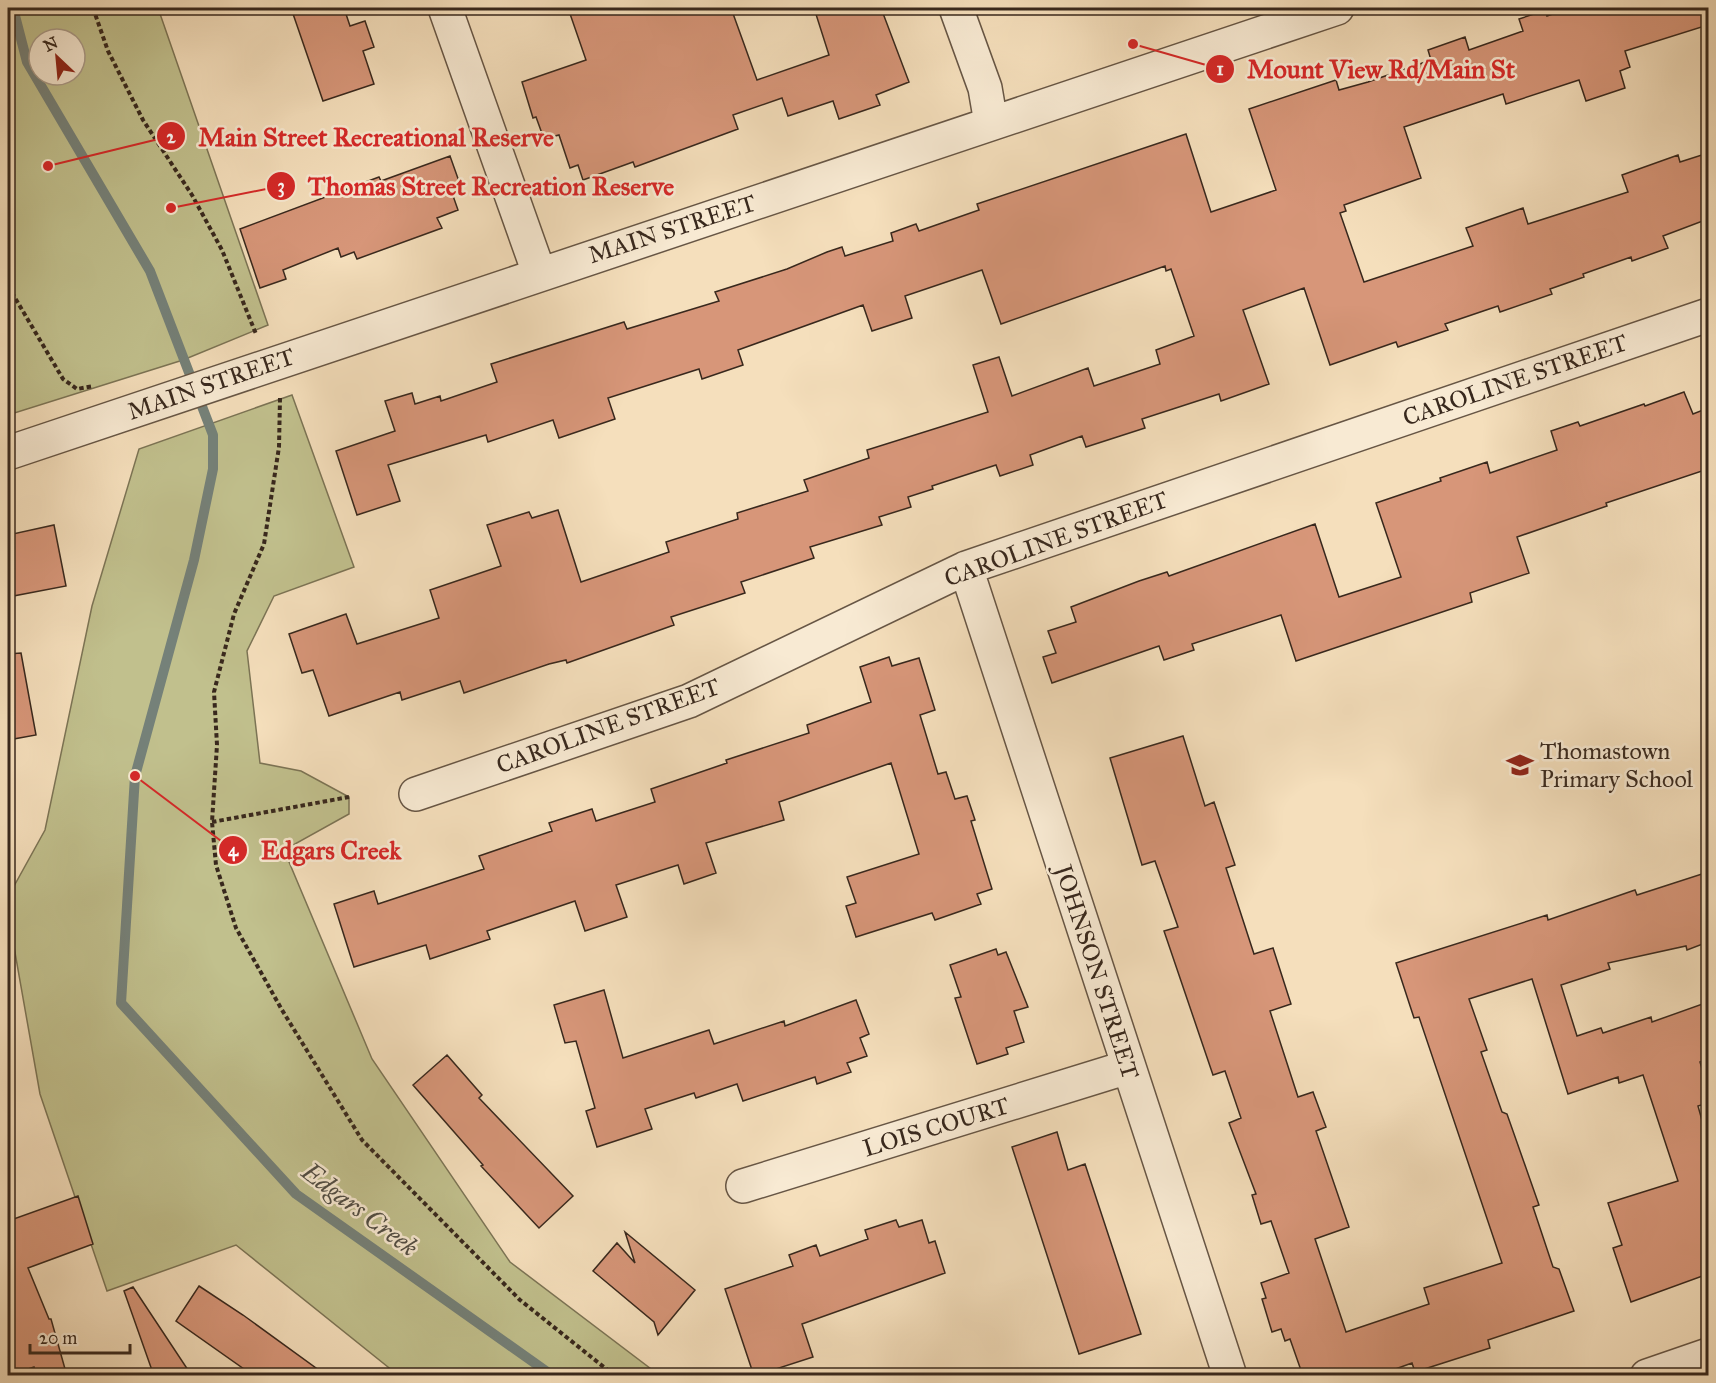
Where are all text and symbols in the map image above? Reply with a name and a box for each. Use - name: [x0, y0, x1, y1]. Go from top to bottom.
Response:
- north arrow: [27, 27, 87, 87]
- text: N: [40, 32, 61, 55]
- callout: Mount View Rd/Main St: [1205, 47, 1527, 91]
- text: Mount View Rd/Main St: [1247, 53, 1516, 85]
- text: 1: [1216, 58, 1224, 80]
- callout: Main Street Recreational Reserve: [156, 114, 566, 158]
- text: Main Street Recreational Reserve: [198, 121, 554, 153]
- text: 2: [167, 126, 177, 148]
- callout: Thomas Street Recreation Reserve: [266, 164, 686, 208]
- text: Thomas Street Recreation Reserve: [307, 170, 674, 202]
- text: 3: [277, 175, 285, 198]
- street label: MAIN STREET: [584, 188, 760, 270]
- street label: CAROLINE STREET: [1399, 327, 1631, 433]
- street label: MAIN STREET: [124, 341, 298, 427]
- street label: CAROLINE STREET: [940, 485, 1172, 593]
- street label: CAROLINE STREET: [492, 672, 724, 780]
- place label: Thomastown Primary School: [1540, 736, 1694, 794]
- school or university icon: Thomastown Primary School: [1505, 750, 1535, 780]
- callout: Edgars Creek: [218, 828, 413, 872]
- text: Edgars Creek: [261, 834, 402, 867]
- text: 4: [228, 839, 239, 862]
- street label: JOHNSON STREET: [1047, 858, 1146, 1083]
- street label: LOIS COURT: [859, 1091, 1013, 1163]
- water label: Edgars Creek: [295, 1154, 425, 1263]
- scale bar: [30, 1317, 130, 1355]
- text: 20 m: [39, 1327, 77, 1349]

